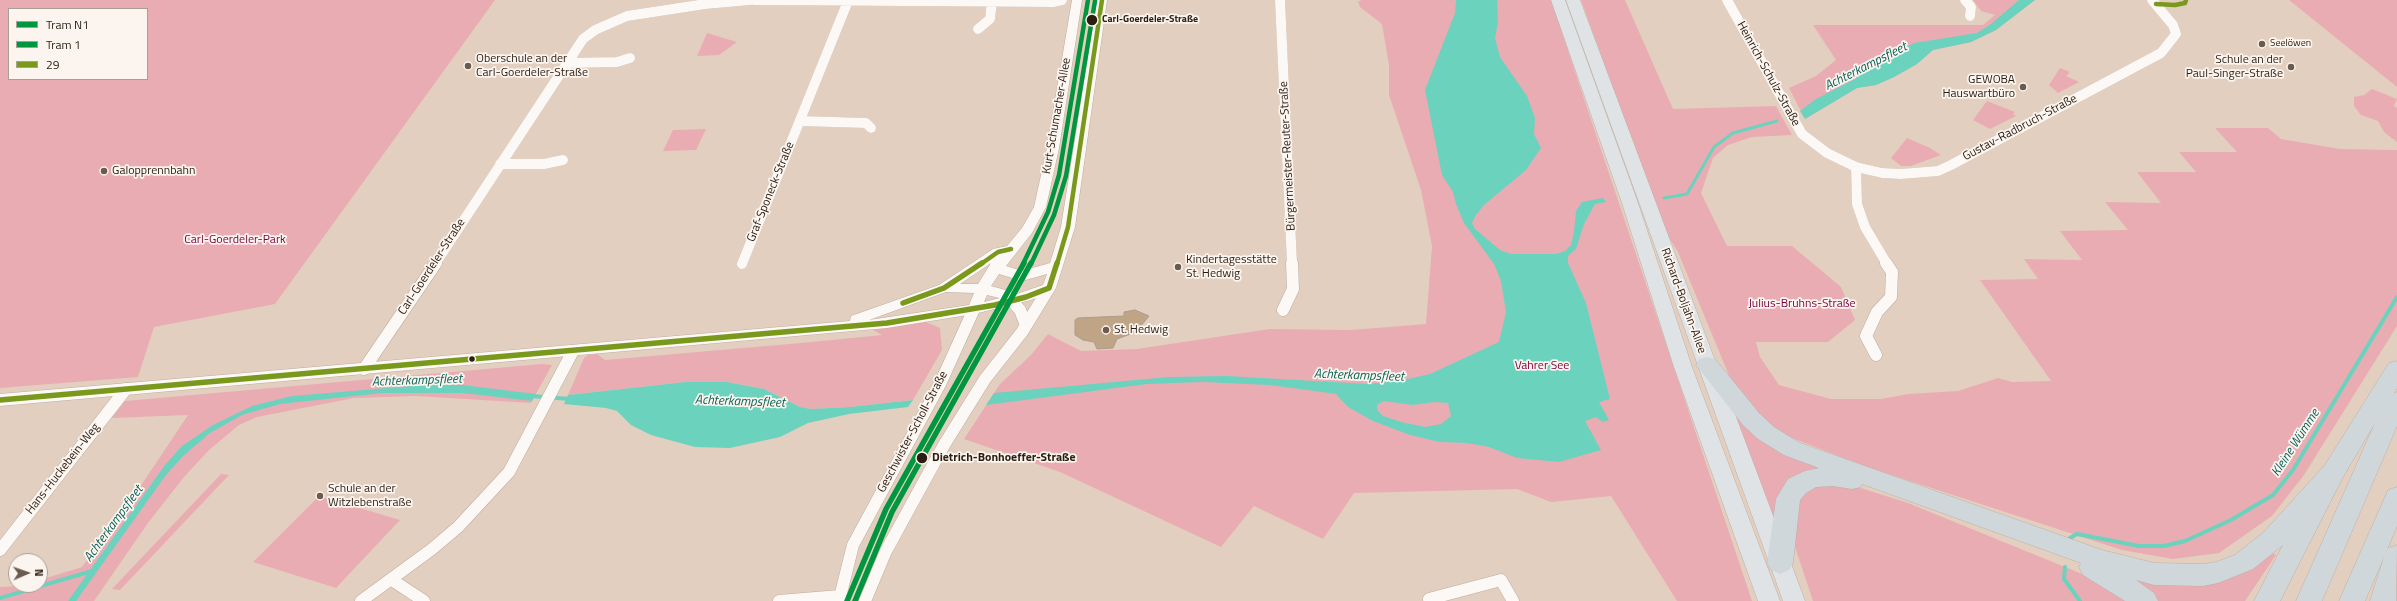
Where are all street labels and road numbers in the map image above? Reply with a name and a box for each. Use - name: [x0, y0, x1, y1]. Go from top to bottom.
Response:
- street label: Heinrich-Schulz-Straße: [1733, 19, 1803, 129]
- street label: Kurt-Schumacher-Allee: [1040, 57, 1074, 175]
- street label: Bürgermeister-Reuter-Straße: [1277, 81, 1299, 231]
- street label: Gustav-Radbruch-Straße: [1960, 92, 2080, 164]
- street label: Graf-Sponeck-Straße: [744, 140, 798, 244]
- street label: Carl-Goerdeler-Straße: [395, 216, 469, 318]
- street label: Richard-Boljahn-Allee: [1657, 246, 1709, 356]
- street label: Geschwister-Scholl-Straße: [875, 369, 951, 495]
- street label: Hans-Huckebein-Weg: [23, 421, 103, 517]

